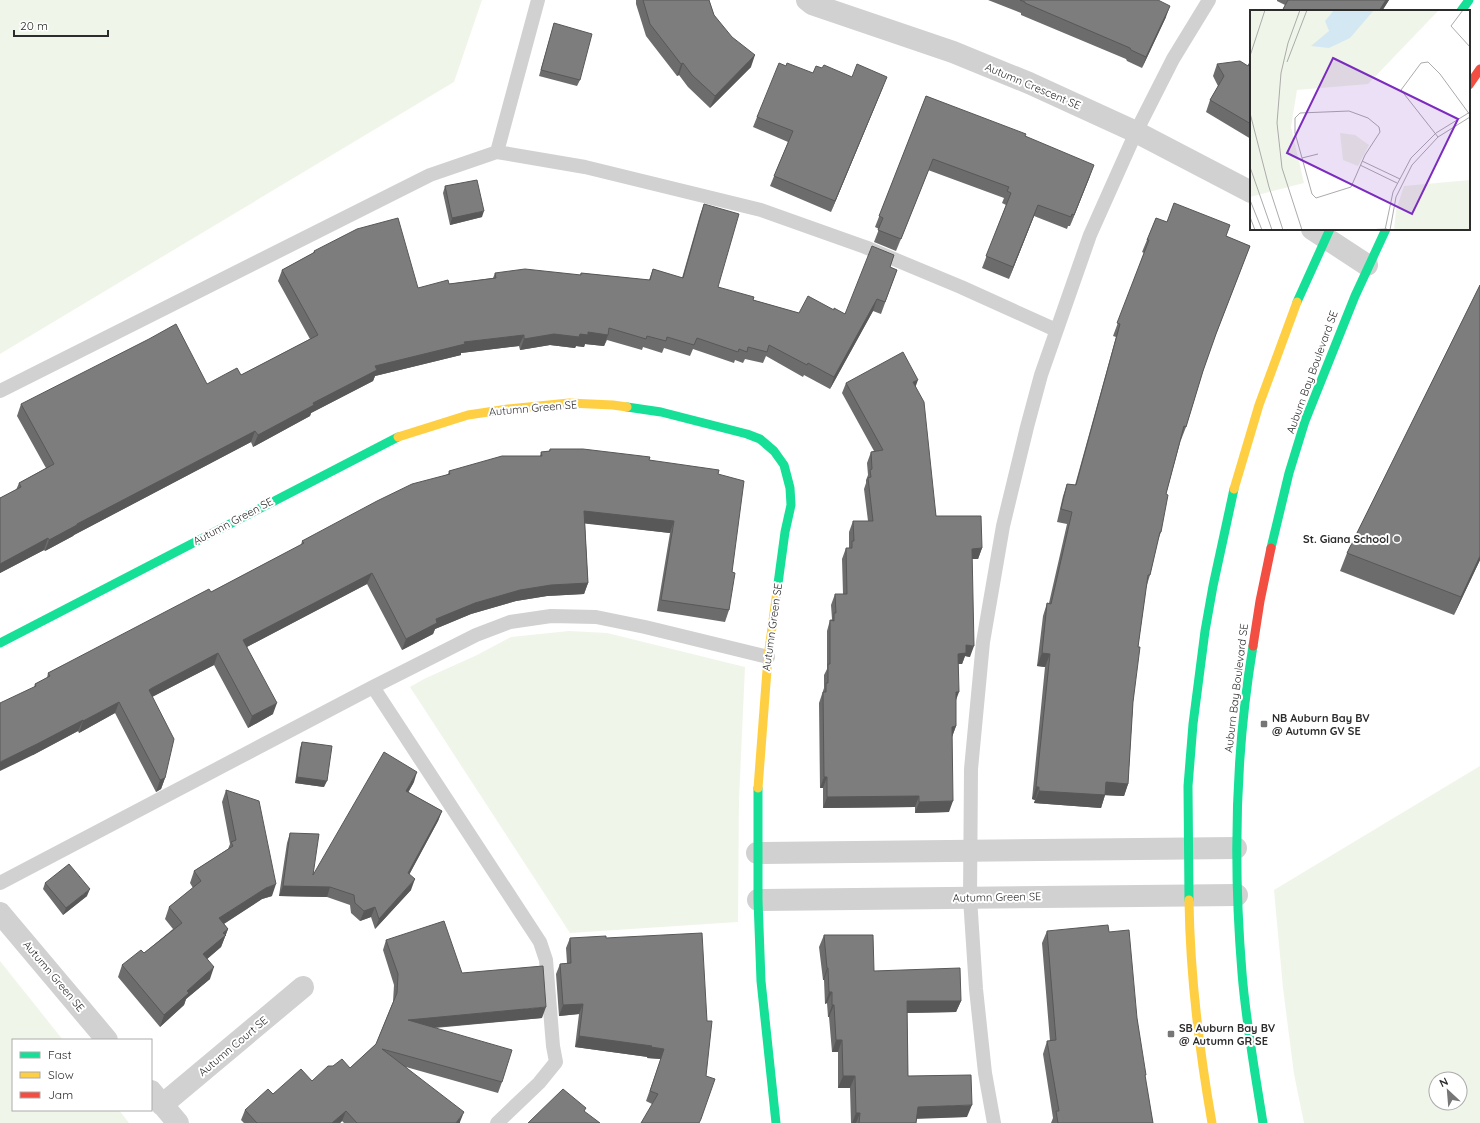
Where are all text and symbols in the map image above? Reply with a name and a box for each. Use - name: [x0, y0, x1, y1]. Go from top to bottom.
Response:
- inset map: [1250, 10, 1470, 230]
- scale bar: [14, 12, 108, 38]
- text: 20 m: [20, 18, 48, 33]
- street label: Autumn Crescent SE: [983, 60, 1083, 112]
- street label: Auburn Bay Boulevard SE: [1283, 308, 1341, 436]
- street label: Autumn Green SE: [488, 397, 578, 419]
- street label: Autumn Green SE: [191, 494, 275, 548]
- place label: St. Giana School: [1303, 532, 1389, 546]
- marker: St. Giana School: [1392, 534, 1402, 544]
- street label: Autumn Green SE: [759, 582, 785, 672]
- street label: Auburn Bay Boulevard SE: [1221, 623, 1251, 753]
- place label: NB Auburn Bay BV @ Autumn GV SE: [1272, 711, 1370, 738]
- marker: NB Auburn Bay BV @ Autumn GV SE: [1259, 719, 1269, 729]
- street label: Autumn Green SE: [953, 889, 1041, 905]
- street label: Autumn Green SE: [20, 938, 88, 1014]
- street label: Autumn Court SE: [196, 1013, 270, 1079]
- place label: SB Auburn Bay BV @ Autumn GR SE: [1179, 1021, 1276, 1048]
- marker: SB Auburn Bay BV @ Autumn GR SE: [1166, 1029, 1176, 1039]
- legend: [12, 1039, 152, 1111]
- text: Fast: [48, 1047, 72, 1062]
- text: Slow: [48, 1067, 74, 1082]
- north arrow: [1428, 1071, 1468, 1111]
- text: N: [1437, 1074, 1450, 1090]
- text: Jam: [48, 1087, 73, 1102]

